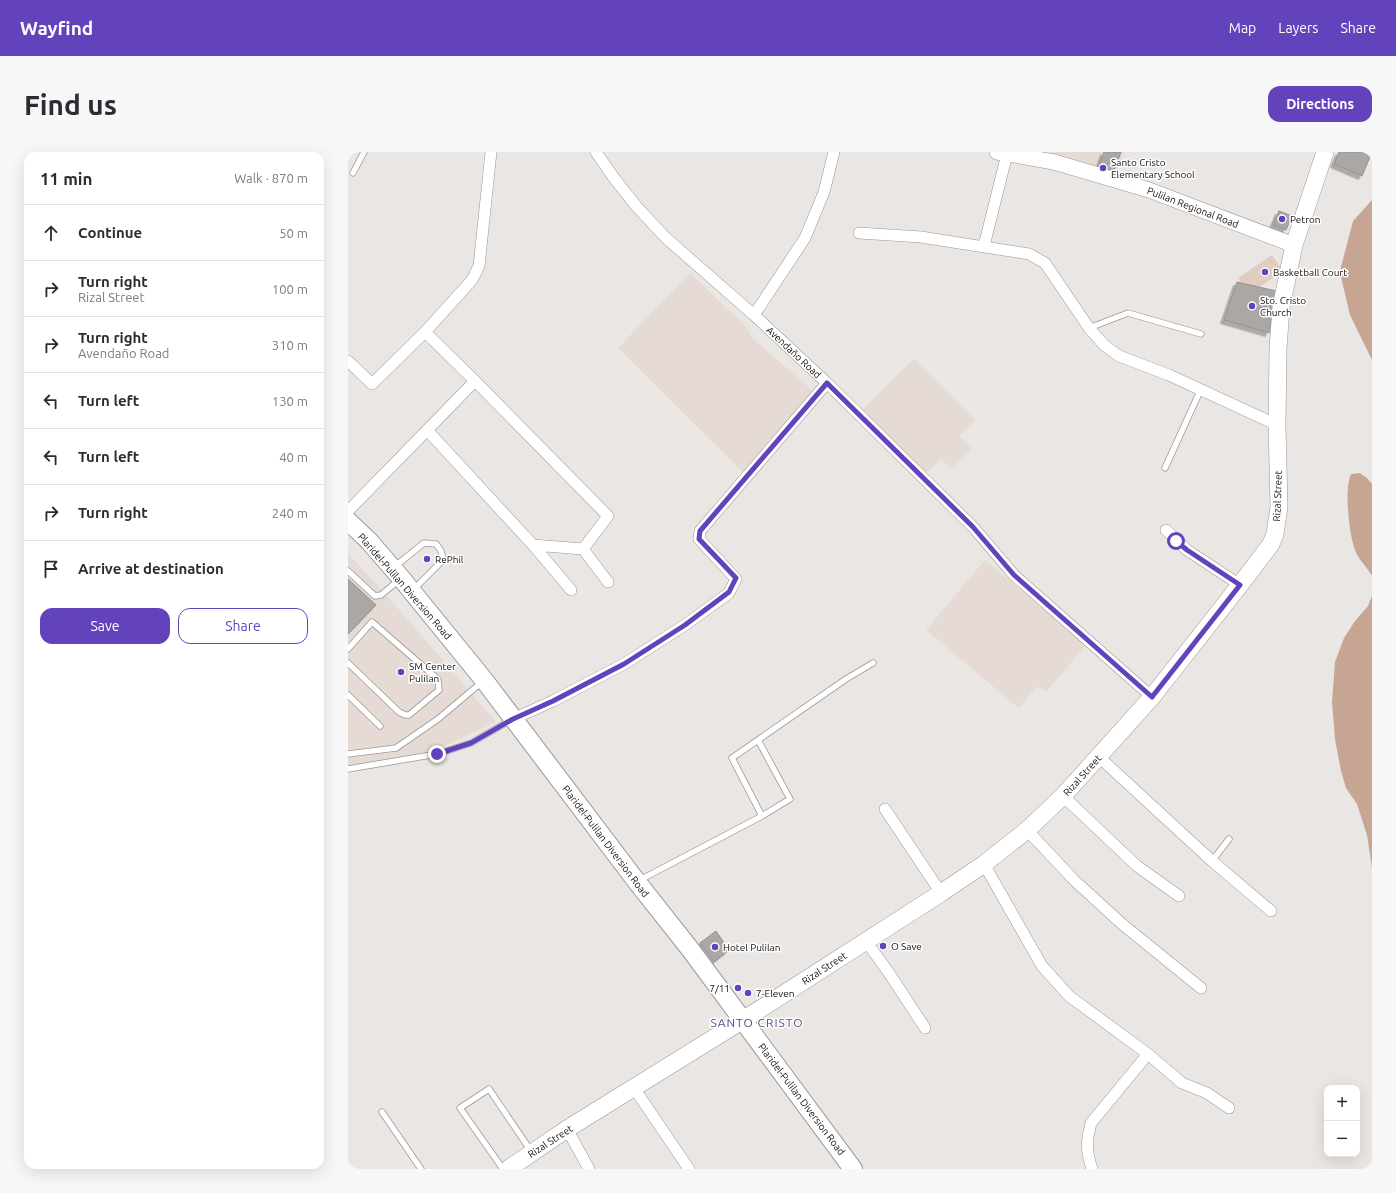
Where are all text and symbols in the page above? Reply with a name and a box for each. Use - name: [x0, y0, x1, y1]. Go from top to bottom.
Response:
- text: Wayfind: [20, 17, 93, 39]
- text: Map: [1229, 20, 1256, 36]
- text: Layers: [1278, 20, 1318, 36]
- text: Share: [1340, 20, 1376, 36]
- button: Directions: [1268, 86, 1372, 122]
- text: Find us: [24, 89, 117, 120]
- place label: Santo Cristo Elementary School: [1111, 157, 1195, 180]
- marker: Santo Cristo Elementary School: [1098, 163, 1108, 173]
- text: 11 min: [40, 169, 93, 188]
- text: Walk · 870 m: [234, 171, 308, 185]
- street label: Pulilan Regional Road: [1146, 185, 1240, 230]
- marker: Petron: [1277, 214, 1287, 224]
- place label: Petron: [1290, 214, 1321, 225]
- icon: ahead: [40, 222, 62, 244]
- text: Continue: [78, 224, 142, 241]
- text: 50 m: [279, 226, 308, 240]
- marker: Basketball Court: [1260, 267, 1270, 277]
- place label: Basketball Court: [1273, 267, 1347, 278]
- text: Turn right: [78, 273, 148, 290]
- icon: right: [40, 278, 62, 300]
- text: 100 m: [272, 282, 308, 296]
- text: Rizal Street: [78, 290, 145, 304]
- place label: Sto. Cristo Church: [1260, 295, 1306, 318]
- marker: Sto. Cristo Church: [1247, 301, 1257, 311]
- street label: Avendaño Road: [764, 324, 823, 380]
- text: Turn right: [78, 329, 148, 346]
- icon: right: [40, 334, 62, 356]
- text: 310 m: [272, 338, 308, 352]
- text: Avendaño Road: [78, 346, 169, 360]
- icon: left: [40, 390, 62, 412]
- text: Turn left: [78, 392, 139, 409]
- text: 130 m: [272, 394, 308, 408]
- icon: left: [40, 446, 62, 468]
- text: Turn left: [78, 448, 139, 465]
- text: 40 m: [279, 450, 308, 464]
- street label: Rizal Street: [1271, 470, 1284, 522]
- icon: right: [40, 502, 62, 524]
- text: Turn right: [78, 504, 148, 521]
- text: 240 m: [272, 506, 308, 520]
- street label: Plaridel-Pulilan Diversion Road: [356, 531, 454, 642]
- route start: [1167, 532, 1185, 550]
- marker: RePhil: [422, 554, 432, 564]
- place label: RePhil: [435, 554, 464, 565]
- icon: arrive: [40, 558, 62, 580]
- text: Arrive at destination: [78, 560, 224, 577]
- button: Save: [40, 608, 170, 644]
- button: Share: [178, 608, 308, 644]
- place label: SM Center Pulilan: [409, 661, 456, 684]
- marker: SM Center Pulilan: [396, 667, 406, 677]
- route end: [428, 745, 446, 763]
- street label: Rizal Street: [1061, 753, 1104, 798]
- street label: Plaridel-Pulilan Diversion Road: [560, 783, 651, 899]
- marker: O Save: [878, 941, 888, 951]
- place label: O Save: [891, 941, 922, 952]
- marker: Hotel Pulilan: [710, 942, 720, 952]
- place label: Hotel Pulilan: [723, 942, 780, 953]
- street label: Rizal Street: [800, 950, 849, 987]
- place label: 7/11: [709, 983, 730, 994]
- marker: 7/11: [733, 983, 743, 993]
- marker: 7-Eleven: [743, 988, 753, 998]
- place label: 7-Eleven: [756, 988, 794, 999]
- district label: SANTO CRISTO: [710, 1016, 804, 1029]
- street label: Plaridel-Pulilan Diversion Road: [756, 1041, 847, 1157]
- map controls: [1324, 1085, 1360, 1157]
- button: +: [1324, 1085, 1360, 1121]
- button: −: [1324, 1121, 1360, 1157]
- street label: Rizal Street: [526, 1123, 575, 1160]

